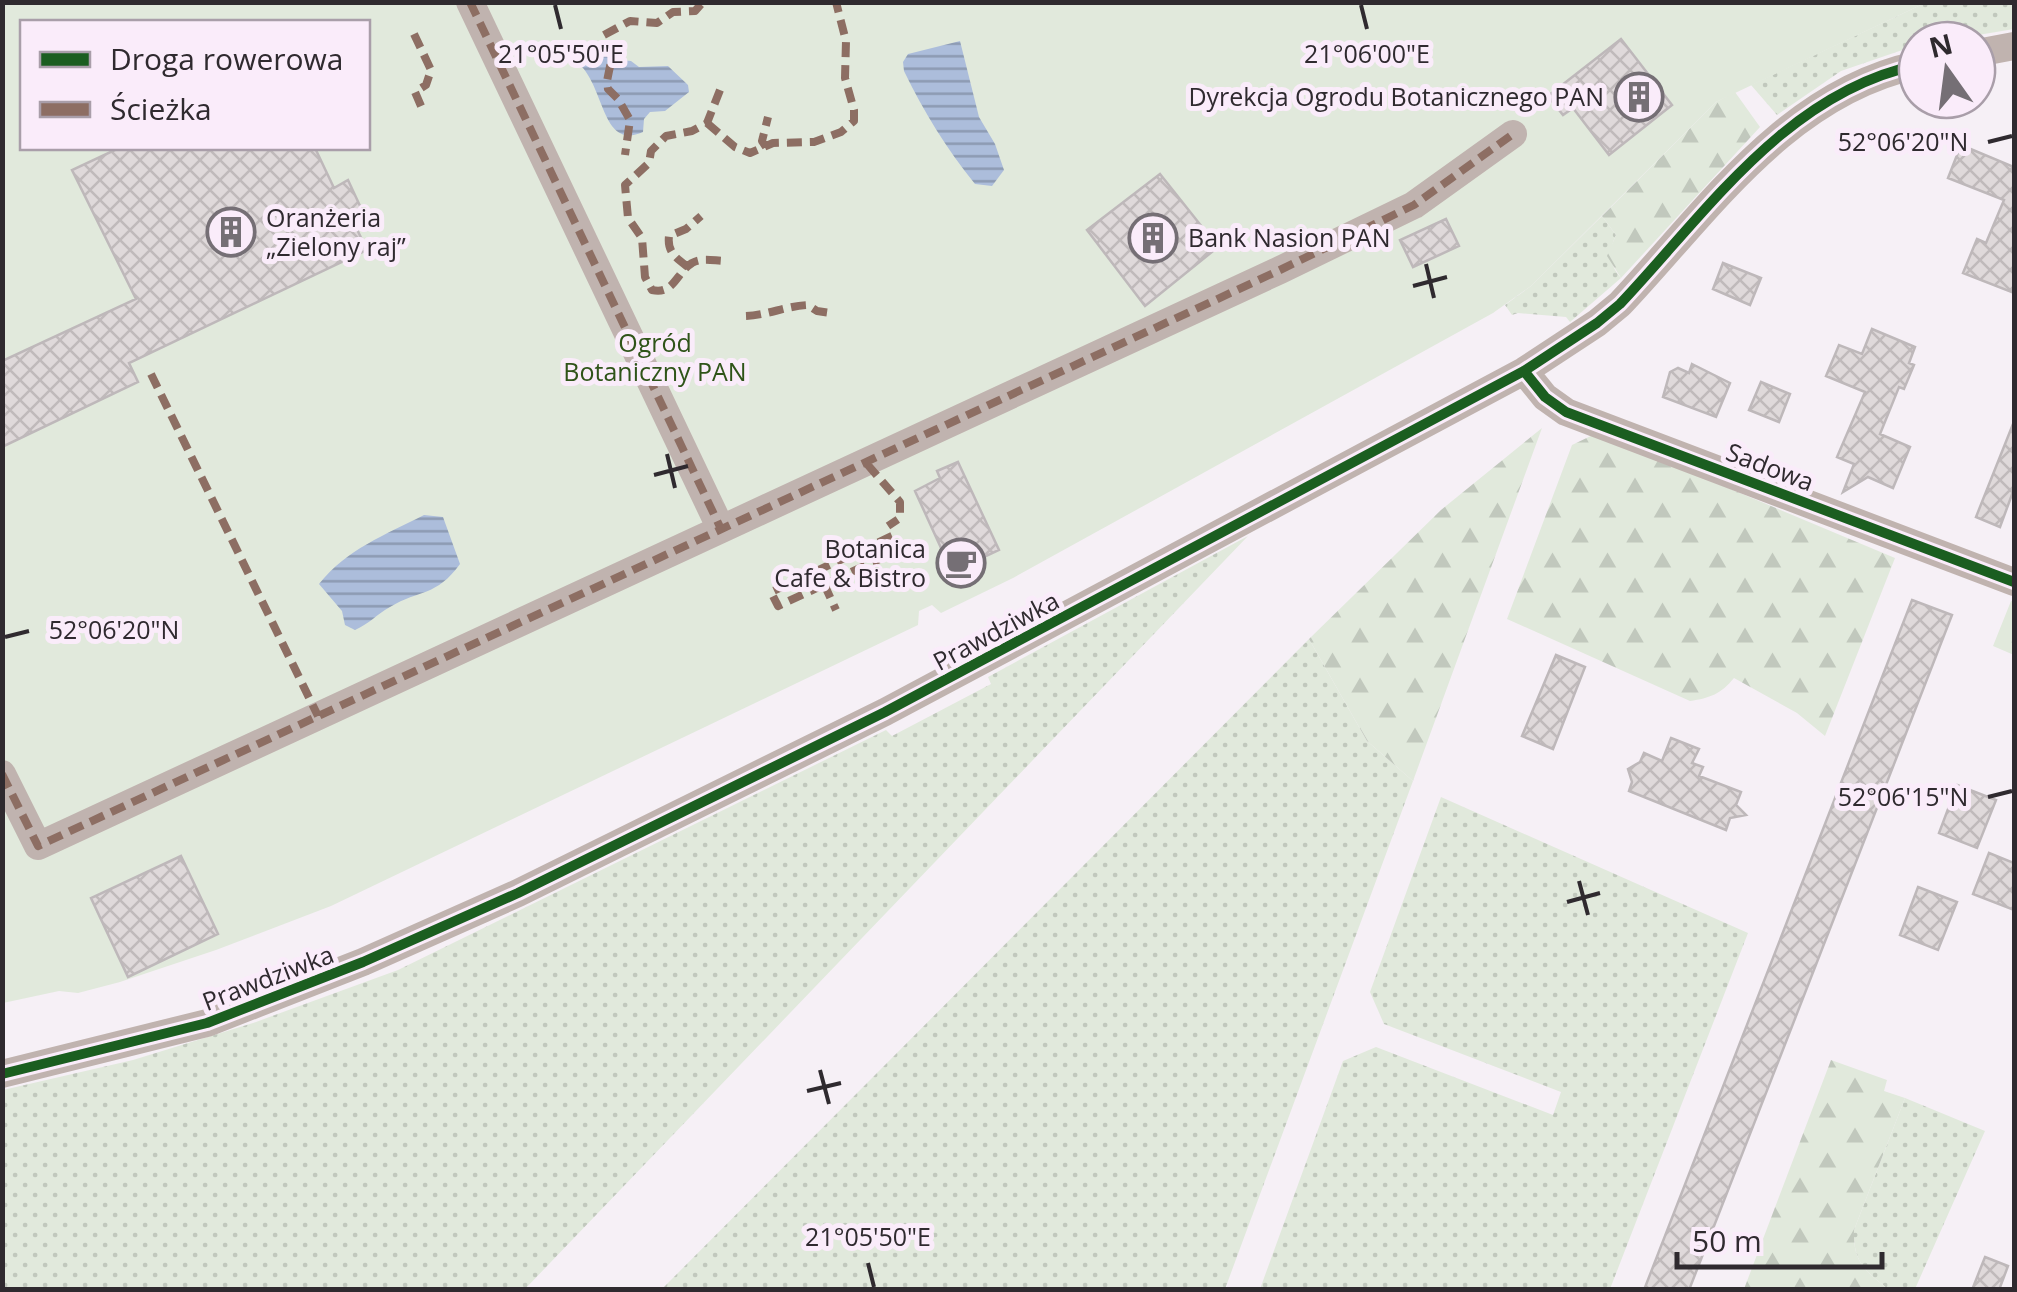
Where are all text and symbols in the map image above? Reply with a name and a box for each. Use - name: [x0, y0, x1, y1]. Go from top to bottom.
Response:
- legend: [20, 20, 370, 150]
- north arrow: [1897, 20, 1997, 120]
- text: N: [1925, 24, 1956, 66]
- text: 21°05'50"E: [498, 36, 624, 70]
- text: 21°06'00"E: [1304, 36, 1430, 70]
- text: Droga rowerowa: [110, 38, 343, 79]
- building icon: Dyrekcja Ogrodu Botanicznego PAN: [1613, 71, 1665, 123]
- place label: Dyrekcja Ogrodu Botanicznego PAN: [1188, 79, 1604, 113]
- text: Ścieżka: [110, 88, 212, 129]
- text: 52°06'20"N: [1838, 124, 1968, 158]
- place label: Oranżeria „Zielony raj”: [266, 200, 406, 263]
- building icon: Oranżeria „Zielony raj”: [205, 206, 257, 258]
- building icon: Bank Nasion PAN: [1127, 212, 1179, 264]
- place label: Bank Nasion PAN: [1188, 220, 1390, 254]
- park label: Ogród Botaniczny PAN: [563, 325, 747, 388]
- street label: Sadowa: [1722, 434, 1819, 498]
- place label: Botanica Cafe & Bistro: [774, 531, 926, 594]
- cafe icon: Botanica Cafe & Bistro: [935, 537, 987, 589]
- street label: Prawdziwka: [927, 583, 1065, 678]
- text: 52°06'20"N: [49, 612, 179, 646]
- text: 52°06'15"N: [1838, 779, 1968, 813]
- street label: Prawdziwka: [197, 936, 338, 1018]
- scale bar: [1677, 1207, 1882, 1269]
- text: 21°05'50"E: [805, 1219, 931, 1253]
- text: 50 m: [1692, 1220, 1762, 1261]

